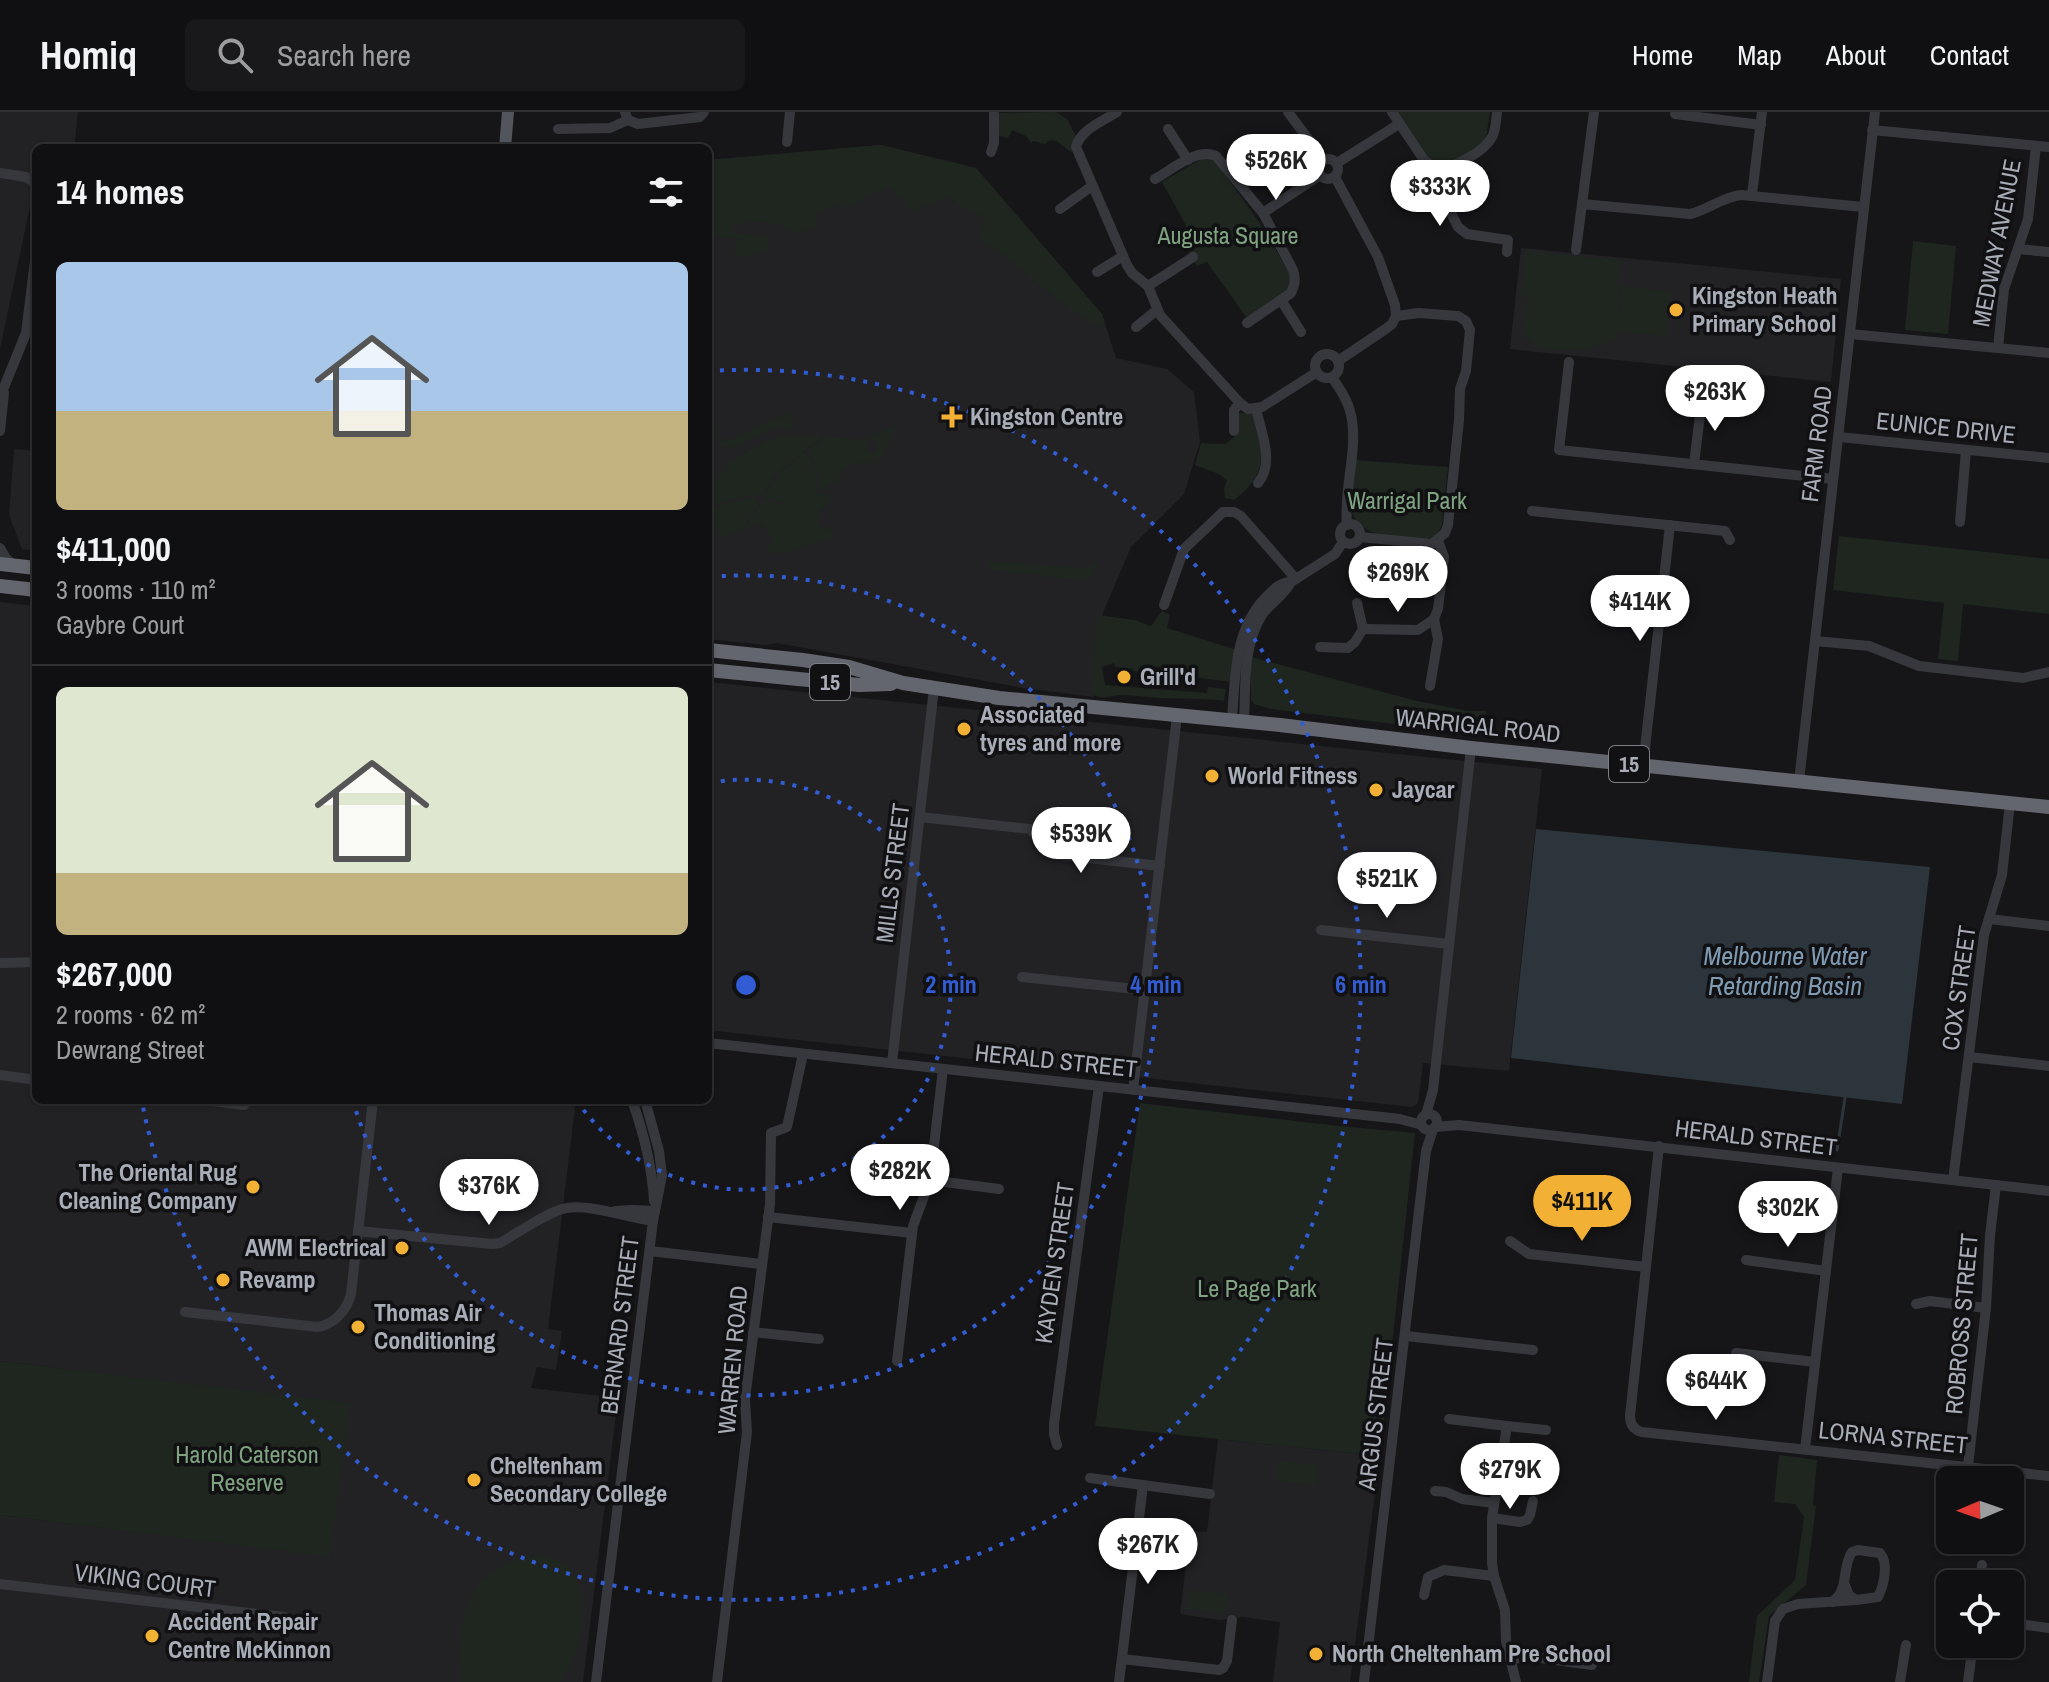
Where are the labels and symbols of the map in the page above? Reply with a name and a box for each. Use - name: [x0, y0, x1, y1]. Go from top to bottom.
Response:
- pin: $526K: [1220, 134, 1332, 202]
- street label: MEDWAY AVENUE: [1964, 156, 2028, 329]
- pin: $333K: [1384, 160, 1496, 228]
- park label: Augusta Square: [1156, 219, 1299, 251]
- place label: Kingston Heath Primary School: [1692, 279, 1837, 339]
- marker: Kingston Heath Primary School: [1667, 301, 1685, 319]
- pin: $263K: [1659, 365, 1771, 433]
- street label: FARM ROAD: [1793, 384, 1839, 504]
- place label: Kingston Centre: [970, 400, 1123, 432]
- street label: EUNICE DRIVE: [1875, 404, 2017, 450]
- marker: Kingston Centre: [941, 406, 963, 428]
- park label: Warrigal Park: [1347, 484, 1467, 516]
- pin: $269K: [1342, 546, 1454, 614]
- pin: $414K: [1584, 575, 1696, 643]
- place label: Grill'd: [1140, 660, 1196, 692]
- road number: 15: [810, 664, 850, 700]
- marker: Grill'd: [1115, 668, 1133, 686]
- place label: Associated tyres and more: [980, 698, 1121, 758]
- street label: WARRIGAL ROAD: [1394, 700, 1562, 750]
- marker: Associated tyres and more: [955, 720, 973, 738]
- road number: 15: [1609, 746, 1649, 782]
- place label: World Fitness: [1228, 759, 1358, 791]
- marker: World Fitness: [1203, 767, 1221, 785]
- place label: Jaycar: [1392, 773, 1455, 805]
- marker: Jaycar: [1367, 781, 1385, 799]
- street label: MILLS STREET: [868, 801, 916, 944]
- pin: $539K: [1025, 807, 1137, 875]
- pin: $521K: [1331, 852, 1443, 920]
- street label: COX STREET: [1933, 923, 1983, 1052]
- water label: Melbourne Water Retarding Basin: [1703, 938, 1867, 1003]
- text: 2 min: [925, 968, 977, 1000]
- text: 4 min: [1130, 968, 1182, 1000]
- text: 6 min: [1335, 968, 1387, 1000]
- centre of rings: [732, 971, 760, 999]
- street label: HERALD STREET: [973, 1036, 1139, 1084]
- street label: HERALD STREET: [1673, 1111, 1839, 1163]
- pin: $282K: [844, 1144, 956, 1212]
- place label: The Oriental Rug Cleaning Company: [59, 1156, 237, 1216]
- pin: $376K: [433, 1159, 545, 1227]
- pin: $411K: [1526, 1175, 1638, 1243]
- marker: The Oriental Rug Cleaning Company: [244, 1178, 262, 1196]
- street label: KAYDEN STREET: [1027, 1180, 1081, 1346]
- pin: $302K: [1732, 1181, 1844, 1249]
- place label: AWM Electrical: [245, 1231, 386, 1263]
- street label: ROBROSS STREET: [1937, 1232, 1985, 1416]
- street label: BERNARD STREET: [592, 1234, 646, 1416]
- marker: AWM Electrical: [393, 1239, 411, 1257]
- place label: Revamp: [239, 1263, 316, 1295]
- marker: Revamp: [214, 1271, 232, 1289]
- park label: Le Page Park: [1197, 1272, 1317, 1304]
- street label: WARREN ROAD: [710, 1284, 754, 1436]
- place label: Thomas Air Conditioning: [374, 1296, 495, 1356]
- marker: Thomas Air Conditioning: [349, 1318, 367, 1336]
- street label: ARGUS STREET: [1350, 1336, 1400, 1493]
- pin: $644K: [1660, 1354, 1772, 1422]
- street label: LORNA STREET: [1817, 1413, 1969, 1461]
- park label: Harold Caterson Reserve: [175, 1438, 319, 1498]
- pin: $279K: [1454, 1443, 1566, 1511]
- place label: Cheltenham Secondary College: [490, 1449, 667, 1509]
- north arrow: [1936, 1466, 2024, 1554]
- marker: Cheltenham Secondary College: [465, 1471, 483, 1489]
- pin: $267K: [1092, 1518, 1204, 1586]
- street label: VIKING COURT: [73, 1555, 217, 1605]
- place label: Accident Repair Centre McKinnon: [168, 1605, 331, 1665]
- marker: Accident Repair Centre McKinnon: [143, 1627, 161, 1645]
- place label: North Cheltenham Pre School: [1332, 1637, 1611, 1669]
- marker: North Cheltenham Pre School: [1307, 1645, 1325, 1663]

